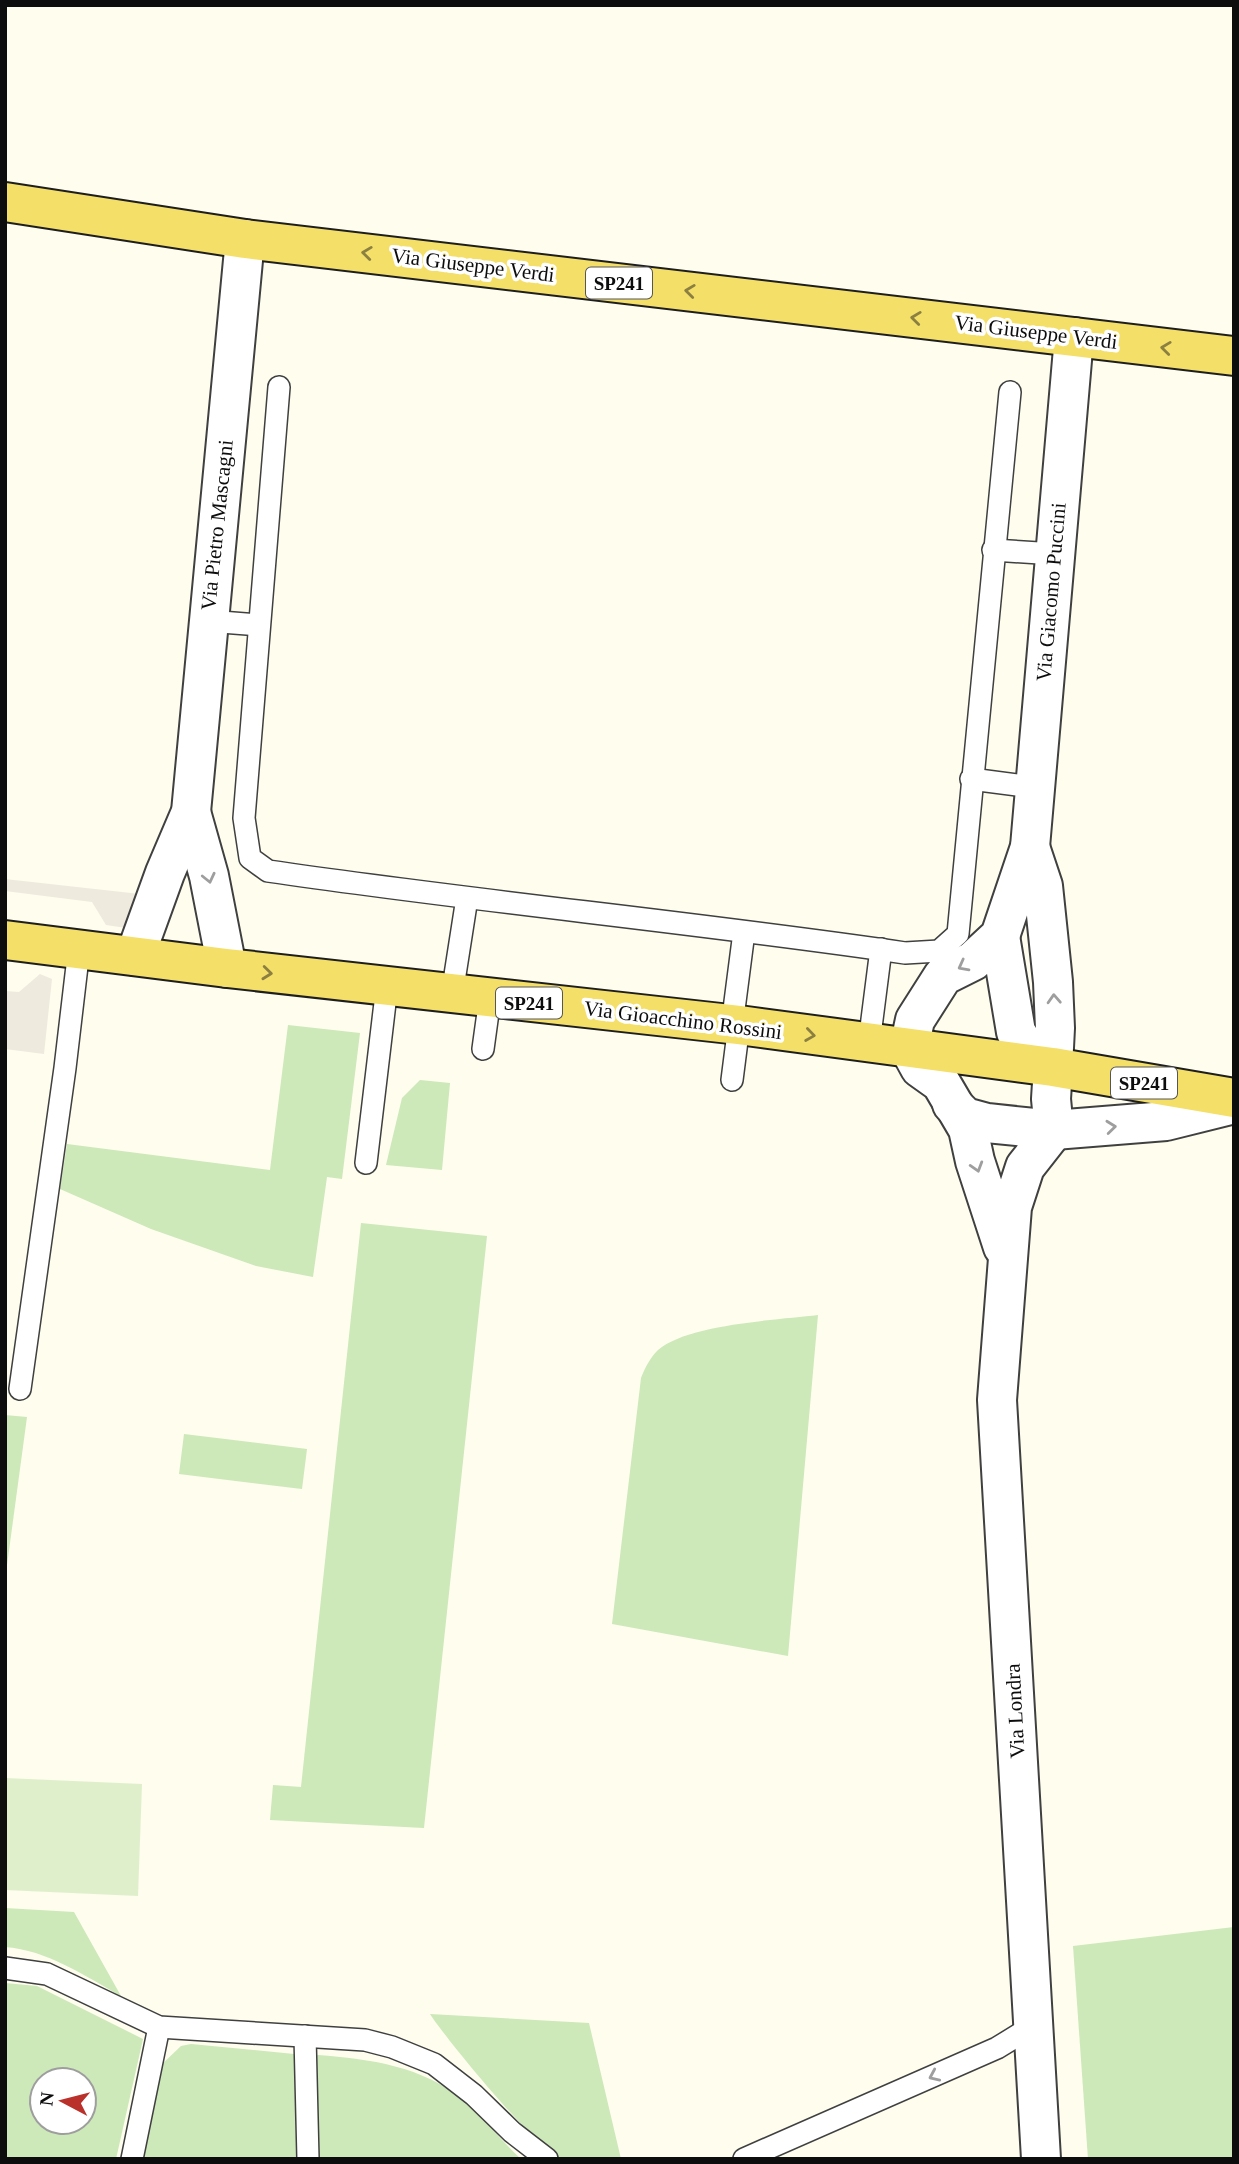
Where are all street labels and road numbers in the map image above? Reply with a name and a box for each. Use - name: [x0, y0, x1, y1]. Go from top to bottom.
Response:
- street label: Via Giuseppe Verdi: [390, 243, 556, 287]
- road number: SP241: [586, 268, 652, 298]
- street label: Via Giuseppe Verdi: [953, 310, 1119, 354]
- street label: Via Pietro Mascagni: [196, 438, 238, 611]
- street label: Via Giacomo Puccini: [1031, 501, 1071, 682]
- road number: SP241: [496, 987, 562, 1018]
- street label: Via Gioacchino Rossini: [583, 996, 784, 1044]
- road number: SP241: [1111, 1068, 1177, 1098]
- street label: Via Londra: [1000, 1662, 1029, 1759]

